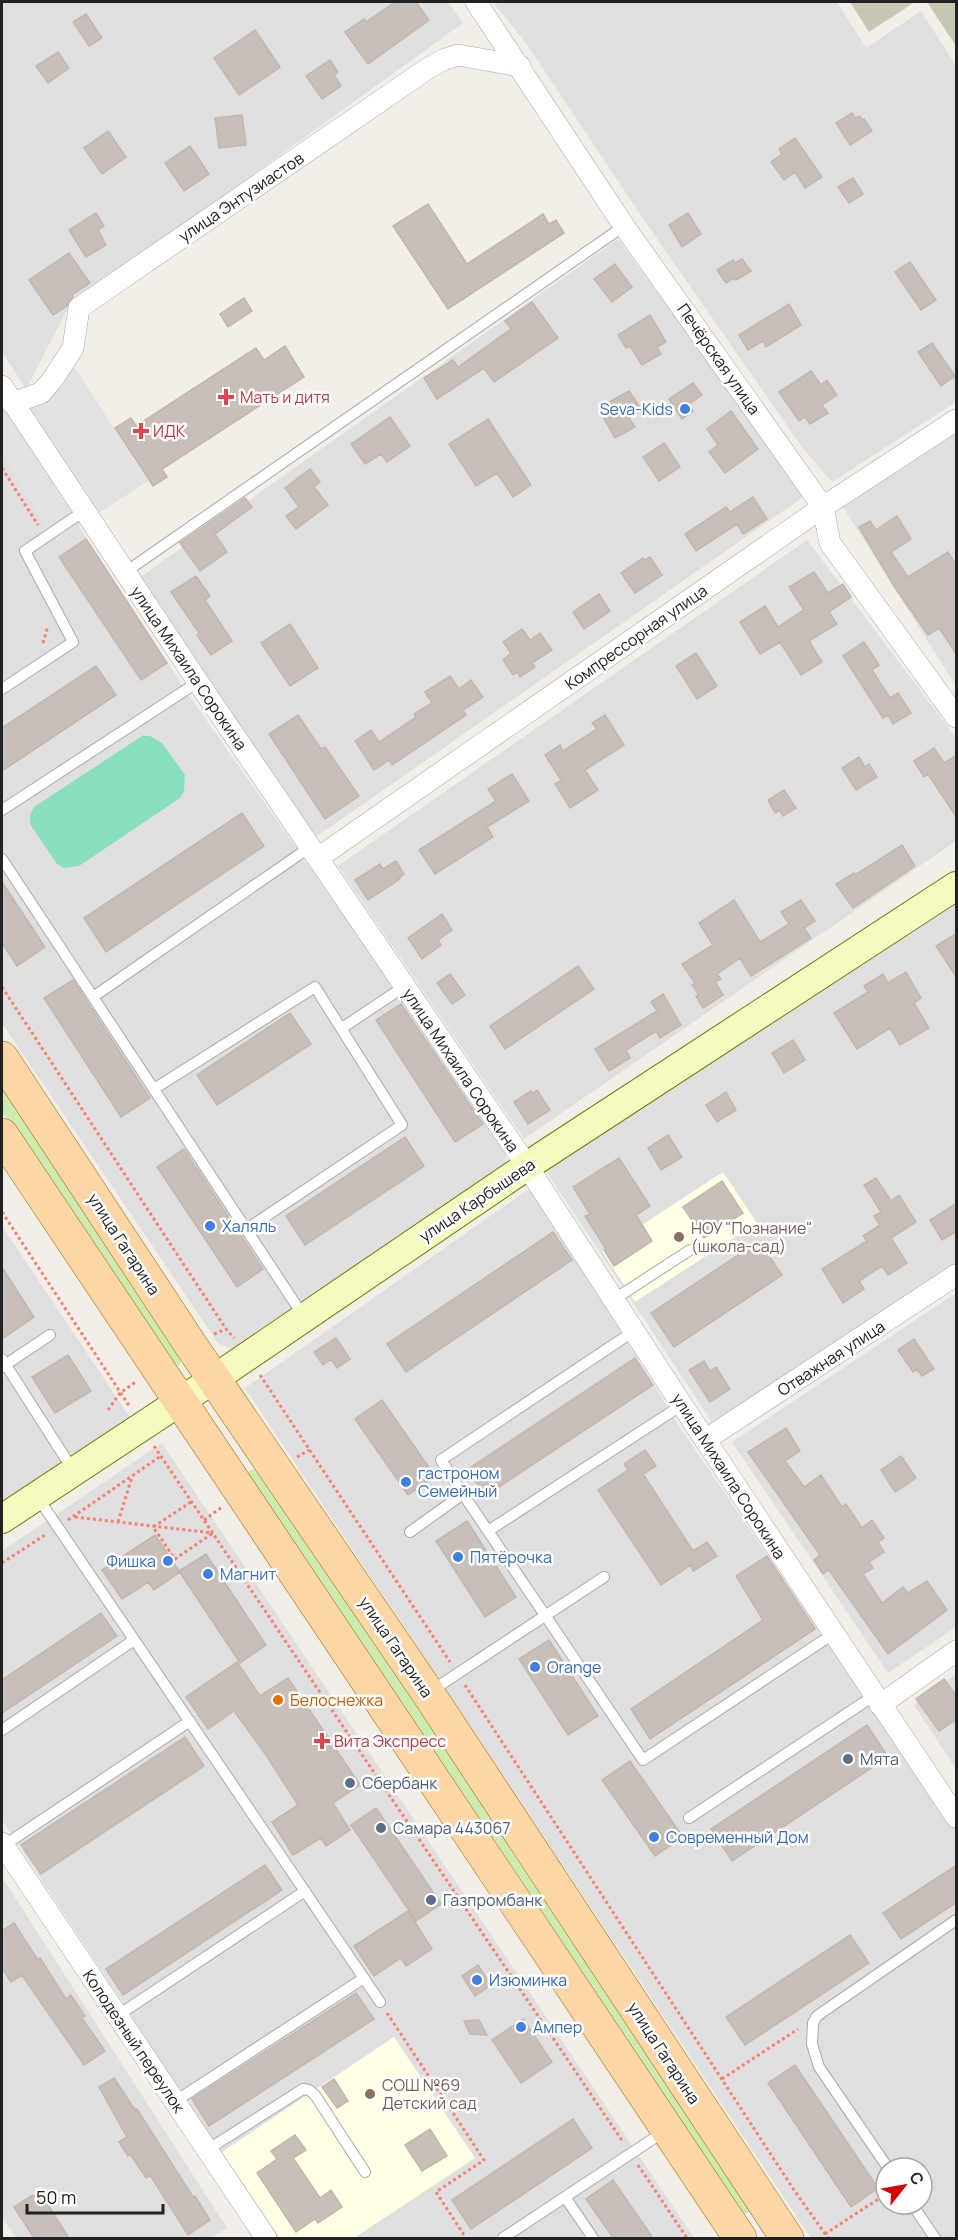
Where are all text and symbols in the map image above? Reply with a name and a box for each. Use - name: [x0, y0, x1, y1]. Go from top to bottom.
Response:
- street label: улица Энтузиастов: [174, 147, 308, 247]
- street label: Печёрская улица: [672, 299, 766, 419]
- place label: Мать и дитя: [240, 386, 330, 408]
- marker: Мать и дитя: [217, 388, 235, 406]
- place label: Seva-Kids: [600, 398, 673, 420]
- marker: Seva-Kids: [678, 402, 692, 416]
- place label: ИДК: [153, 420, 186, 442]
- marker: ИДК: [134, 424, 148, 438]
- street label: Компрессорная улица: [560, 580, 712, 694]
- street label: улица Михаила Сорокина: [126, 582, 252, 754]
- street label: улица Михаила Сорокина: [398, 984, 524, 1156]
- street label: улица Карбышева: [415, 1153, 539, 1247]
- street label: улица Гагарина: [83, 1189, 165, 1299]
- place label: Халяль: [222, 1215, 276, 1237]
- place label: НОУ "Познание" (школа-сад): [691, 1217, 813, 1257]
- marker: Халяль: [203, 1219, 217, 1233]
- marker: НОУ "Познание" (школа-сад): [672, 1230, 686, 1244]
- street label: Отважная улица: [773, 1315, 889, 1401]
- street label: улица Михаила Сорокина: [667, 1389, 791, 1563]
- place label: гастроном Семейный: [418, 1462, 500, 1502]
- marker: гастроном Семейный: [399, 1475, 413, 1489]
- place label: Пятёрочка: [470, 1546, 552, 1568]
- place label: Фишка: [107, 1550, 156, 1572]
- marker: Пятёрочка: [451, 1550, 465, 1564]
- marker: Фишка: [161, 1554, 175, 1568]
- place label: Магнит: [220, 1563, 276, 1585]
- marker: Магнит: [201, 1567, 215, 1581]
- street label: улица Гагарина: [354, 1592, 438, 1702]
- place label: Orange: [547, 1656, 601, 1678]
- marker: Orange: [528, 1660, 542, 1674]
- place label: Белоснежка: [290, 1689, 383, 1711]
- marker: Белоснежка: [271, 1693, 285, 1707]
- place label: Вита Экспресс: [334, 1730, 446, 1752]
- marker: Вита Экспресс: [315, 1734, 329, 1748]
- place label: Мята: [860, 1748, 899, 1770]
- marker: Мята: [841, 1752, 855, 1766]
- place label: Сбербанк: [362, 1772, 438, 1794]
- marker: Сбербанк: [343, 1776, 357, 1790]
- place label: Самара 443067: [393, 1817, 510, 1839]
- marker: Самара 443067: [374, 1821, 388, 1835]
- place label: Современный Дом: [666, 1826, 809, 1848]
- marker: Современный Дом: [647, 1830, 661, 1844]
- place label: Газпромбанк: [443, 1889, 543, 1911]
- marker: Газпромбанк: [424, 1893, 438, 1907]
- street label: Колодезный переулок: [78, 1965, 191, 2118]
- place label: Изюминка: [489, 1969, 567, 1991]
- marker: Изюминка: [470, 1973, 484, 1987]
- street label: улица Гагарина: [623, 1998, 705, 2108]
- place label: Ампер: [533, 2016, 582, 2038]
- marker: Ампер: [514, 2020, 528, 2034]
- place label: СОШ №69 Детский сад: [382, 2074, 477, 2114]
- marker: СОШ №69 Детский сад: [363, 2087, 377, 2101]
- north arrow: [874, 2156, 934, 2216]
- text: С: [904, 2168, 929, 2189]
- scale bar: [27, 2177, 164, 2215]
- text: 50 m: [36, 2185, 76, 2209]

